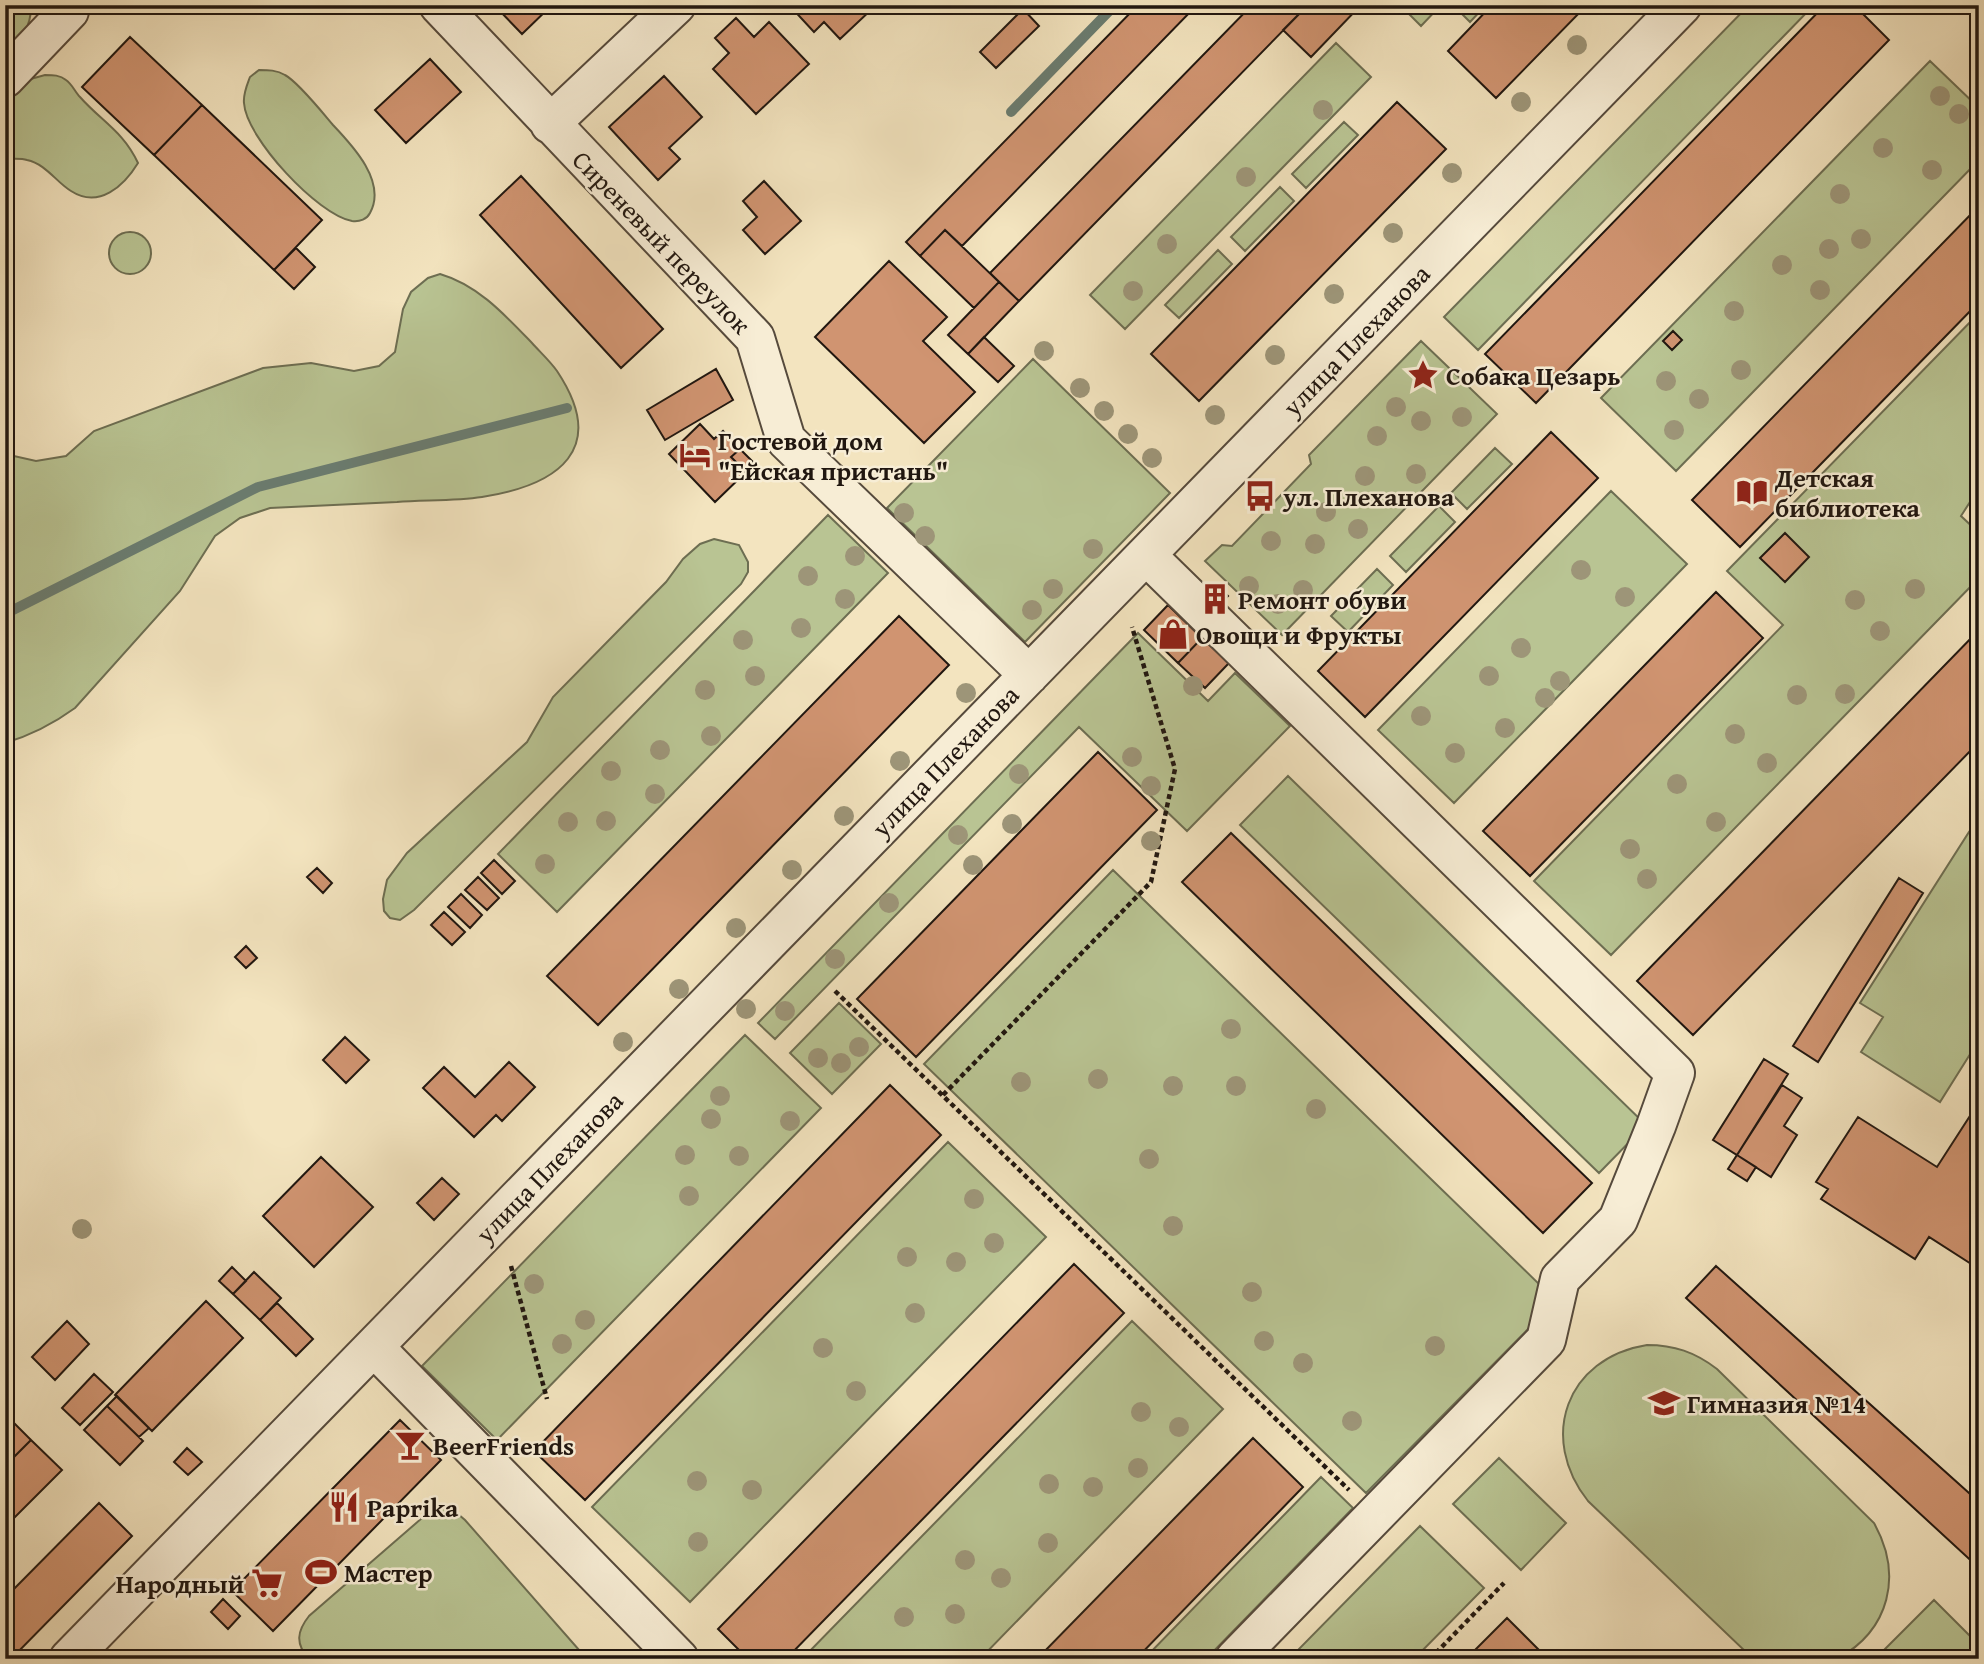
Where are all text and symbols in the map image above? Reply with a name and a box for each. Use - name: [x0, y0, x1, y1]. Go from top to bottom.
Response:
- street label: Сиреневый переулок: [564, 141, 761, 343]
- street label: улица Плеханова: [1272, 255, 1439, 426]
- place label: Собака Цезарь: [1446, 356, 1620, 395]
- place icon: Собака Цезарь: [1406, 358, 1440, 392]
- place label: Гостевой дом "Ейская пристань": [718, 421, 948, 490]
- hotel icon: Гостевой дом "Ейская пристань": [678, 438, 712, 472]
- place label: Детская библиотека: [1774, 458, 1921, 527]
- library icon: Детская библиотека: [1735, 475, 1769, 509]
- place label: ул. Плеханова: [1282, 477, 1455, 516]
- bus stop icon: ул. Плеханова: [1243, 479, 1277, 513]
- place label: Ремонт обуви: [1238, 580, 1407, 619]
- building icon: Ремонт обуви: [1198, 582, 1232, 616]
- place label: Овощи и Фрукты: [1196, 615, 1401, 654]
- shop icon: Овощи и Фрукты: [1156, 617, 1190, 651]
- street label: улица Плеханова: [861, 676, 1028, 847]
- street label: улица Плеханова: [465, 1082, 632, 1253]
- place label: Гимназия №14: [1687, 1384, 1866, 1423]
- school or university icon: Гимназия №14: [1647, 1386, 1681, 1420]
- place label: BeerFriends: [433, 1426, 574, 1465]
- bar icon: BeerFriends: [393, 1428, 427, 1462]
- place label: Paprika: [367, 1488, 459, 1527]
- restaurant icon: Paprika: [327, 1490, 361, 1524]
- place label: Мастер: [344, 1553, 433, 1592]
- sports icon: Мастер: [304, 1555, 338, 1589]
- place label: Народный: [116, 1564, 244, 1603]
- supermarket icon: Народный: [250, 1566, 284, 1600]

